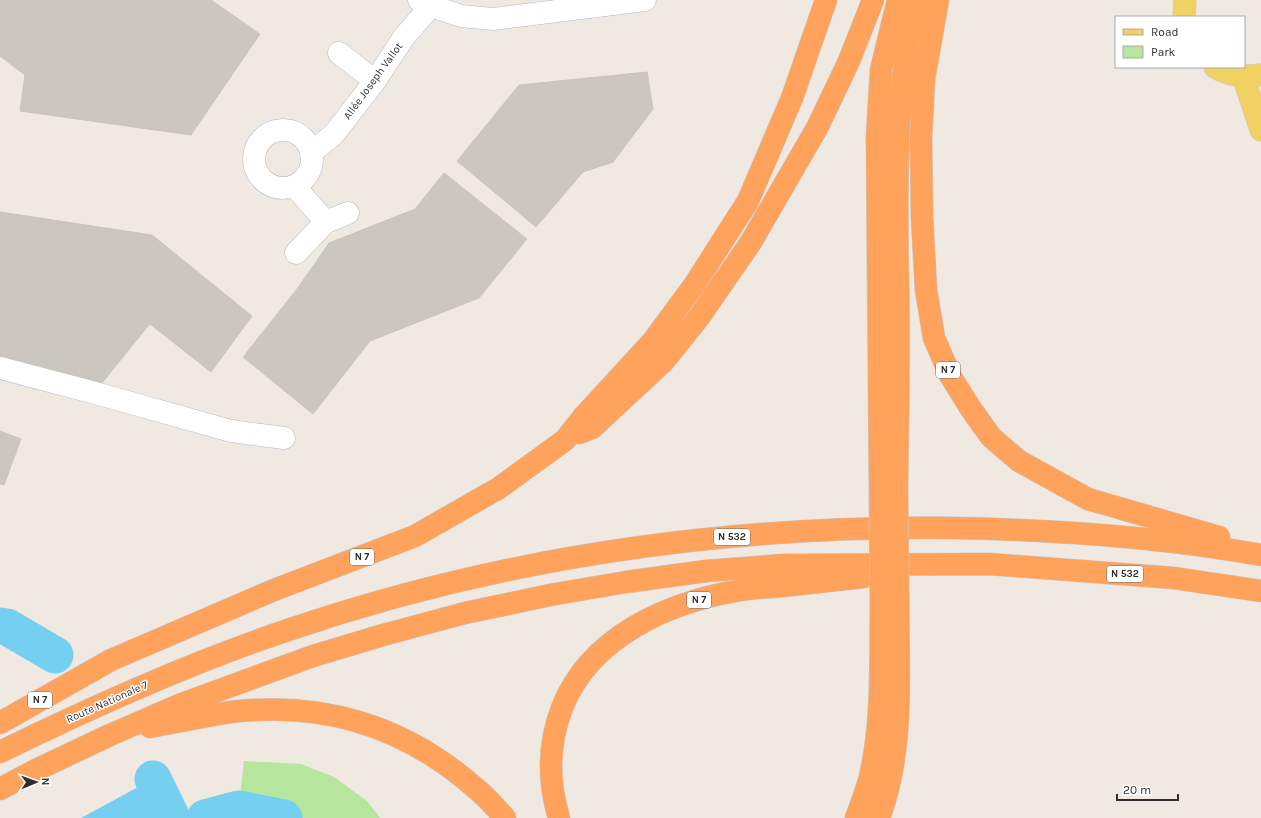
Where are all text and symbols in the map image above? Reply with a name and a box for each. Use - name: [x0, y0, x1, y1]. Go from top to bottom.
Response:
- legend: [1115, 16, 1245, 68]
- text: Road: [1151, 25, 1179, 39]
- street label: Allée Joseph Vallot: [341, 40, 405, 122]
- text: Park: [1151, 45, 1176, 59]
- road number: N 7: [936, 362, 960, 378]
- road number: N 532: [714, 529, 750, 545]
- road number: N 7: [350, 549, 374, 565]
- road number: N 532: [1107, 566, 1143, 582]
- road number: N 7: [687, 592, 711, 608]
- street label: Route Nationale 7: [64, 678, 150, 726]
- road number: N 7: [28, 692, 52, 708]
- north arrow: [16, 762, 56, 802]
- scale bar: [1117, 776, 1178, 802]
- text: N: [39, 777, 52, 786]
- text: 20 m: [1123, 783, 1151, 797]

